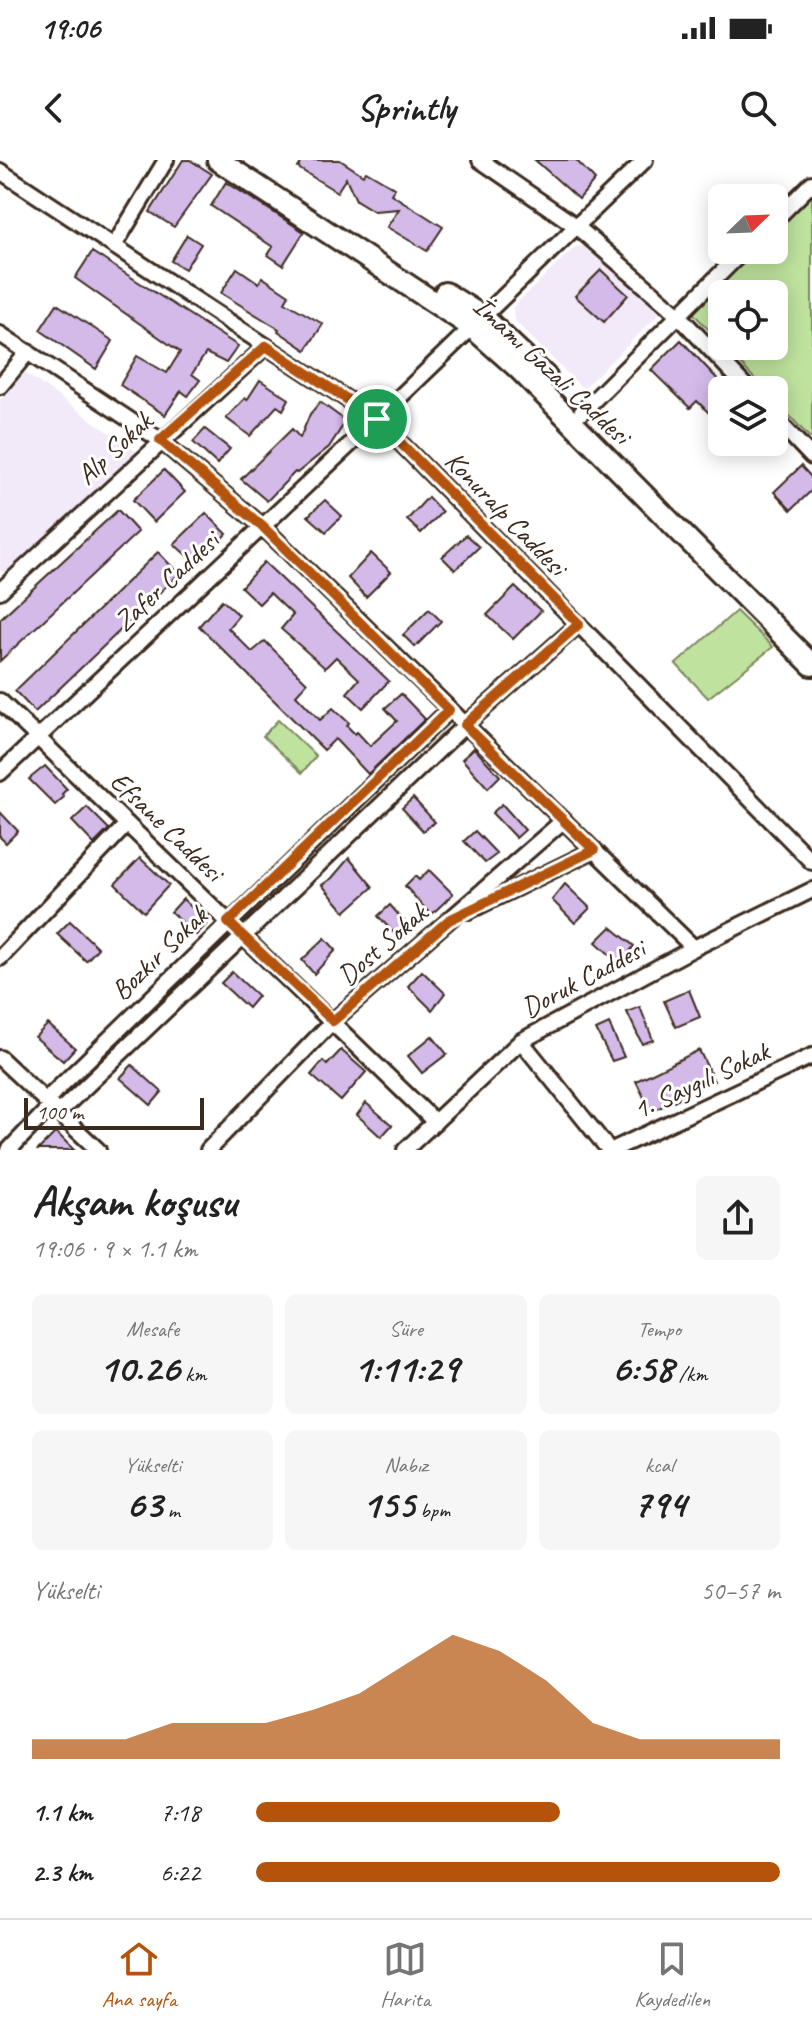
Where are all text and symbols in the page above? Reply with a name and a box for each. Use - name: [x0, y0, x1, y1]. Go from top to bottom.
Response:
- text: 19:06: [40, 9, 100, 47]
- text: Sprintly: [357, 85, 455, 131]
- icon: back: [32, 86, 76, 130]
- icon: search: [736, 86, 780, 130]
- north arrow: [708, 184, 788, 264]
- map controls: [708, 184, 788, 456]
- button: locate: [708, 280, 788, 360]
- street label: İmamı Gazali Caddesi: [466, 288, 641, 454]
- button: layers: [708, 376, 788, 456]
- pin: [343, 385, 411, 453]
- icon: arrive: [355, 397, 399, 441]
- street label: Alp Sokak: [69, 402, 161, 492]
- street label: Konuralp Caddesi: [438, 443, 577, 586]
- street label: Zafer Caddesi: [106, 521, 229, 639]
- street label: Efsane Caddesi: [103, 763, 234, 891]
- street label: Dost Sokak: [330, 894, 436, 992]
- street label: Bozkır Sokak: [104, 897, 216, 1007]
- street label: Doruk Caddesi: [515, 929, 654, 1025]
- street label: 1. Saygılı Sokak: [627, 1032, 776, 1127]
- scale bar: [24, 1094, 204, 1130]
- text: 100 m: [36, 1098, 83, 1126]
- text: Akşam koşusu: [32, 1174, 237, 1229]
- button: share: [696, 1176, 780, 1260]
- text: 19:06 · 9 × 1.1 km: [32, 1232, 198, 1265]
- text: Mesafe: [126, 1315, 179, 1343]
- text: Süre: [389, 1315, 423, 1343]
- text: Tempo: [637, 1315, 681, 1343]
- text: 10.26: [99, 1343, 180, 1393]
- text: 1:11:29: [353, 1343, 459, 1393]
- text: 6:58: [611, 1343, 673, 1393]
- text: km: [180, 1360, 206, 1388]
- text: /km: [673, 1360, 707, 1388]
- text: Yükselti: [124, 1451, 181, 1479]
- text: Nabız: [384, 1451, 428, 1479]
- text: kcal: [645, 1451, 674, 1479]
- text: 63: [125, 1479, 162, 1529]
- text: 155: [362, 1479, 415, 1529]
- text: 794: [633, 1479, 686, 1529]
- text: m: [162, 1496, 180, 1524]
- text: bpm: [415, 1496, 450, 1524]
- text: Yükselti: [32, 1574, 99, 1607]
- text: 50–57 m: [701, 1574, 780, 1607]
- text: 1.1 km: [32, 1796, 92, 1829]
- text: 7:18: [160, 1796, 200, 1829]
- text: 2.3 km: [32, 1856, 92, 1889]
- text: 6:22: [160, 1856, 200, 1889]
- tab: Ana sayfa: [102, 1937, 177, 2013]
- tab: Harita: [380, 1937, 431, 2013]
- tab: Kaydedilen: [634, 1937, 710, 2013]

